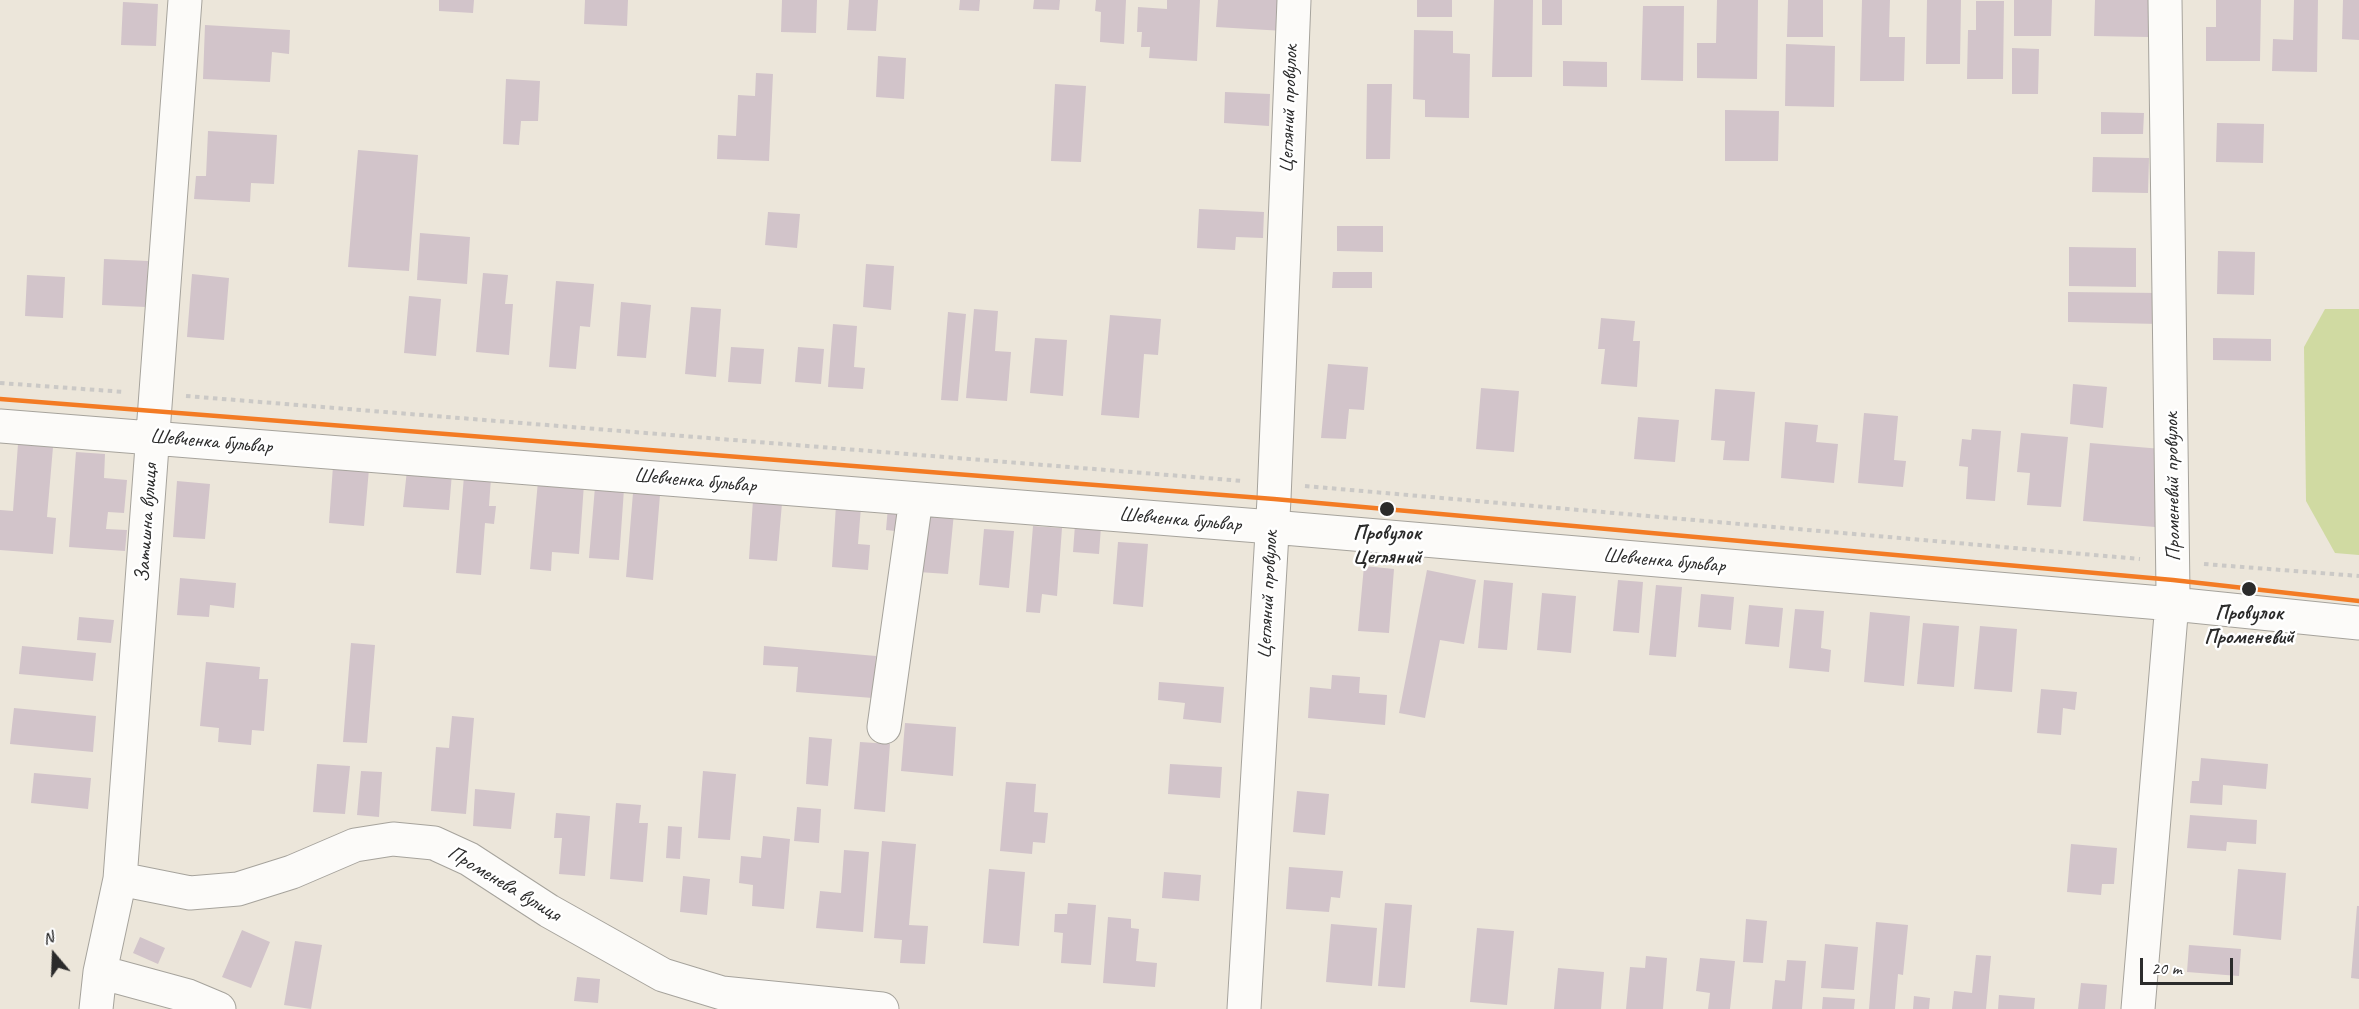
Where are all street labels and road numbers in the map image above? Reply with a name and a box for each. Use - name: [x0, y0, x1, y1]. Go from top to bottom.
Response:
- street label: Цегляний провулок: [1274, 44, 1304, 174]
- street label: Променевий провулок: [2159, 412, 2187, 562]
- street label: Шевченка бульвар: [149, 424, 273, 460]
- street label: Затишна вулиця: [130, 463, 164, 583]
- street label: Шевченка бульвар: [633, 463, 757, 499]
- street label: Шевченка бульвар: [1118, 502, 1242, 538]
- street label: Цегляний провулок: [1252, 530, 1284, 660]
- street label: Шевченка бульвар: [1602, 543, 1726, 579]
- street label: Променева вулиця: [443, 840, 565, 928]

